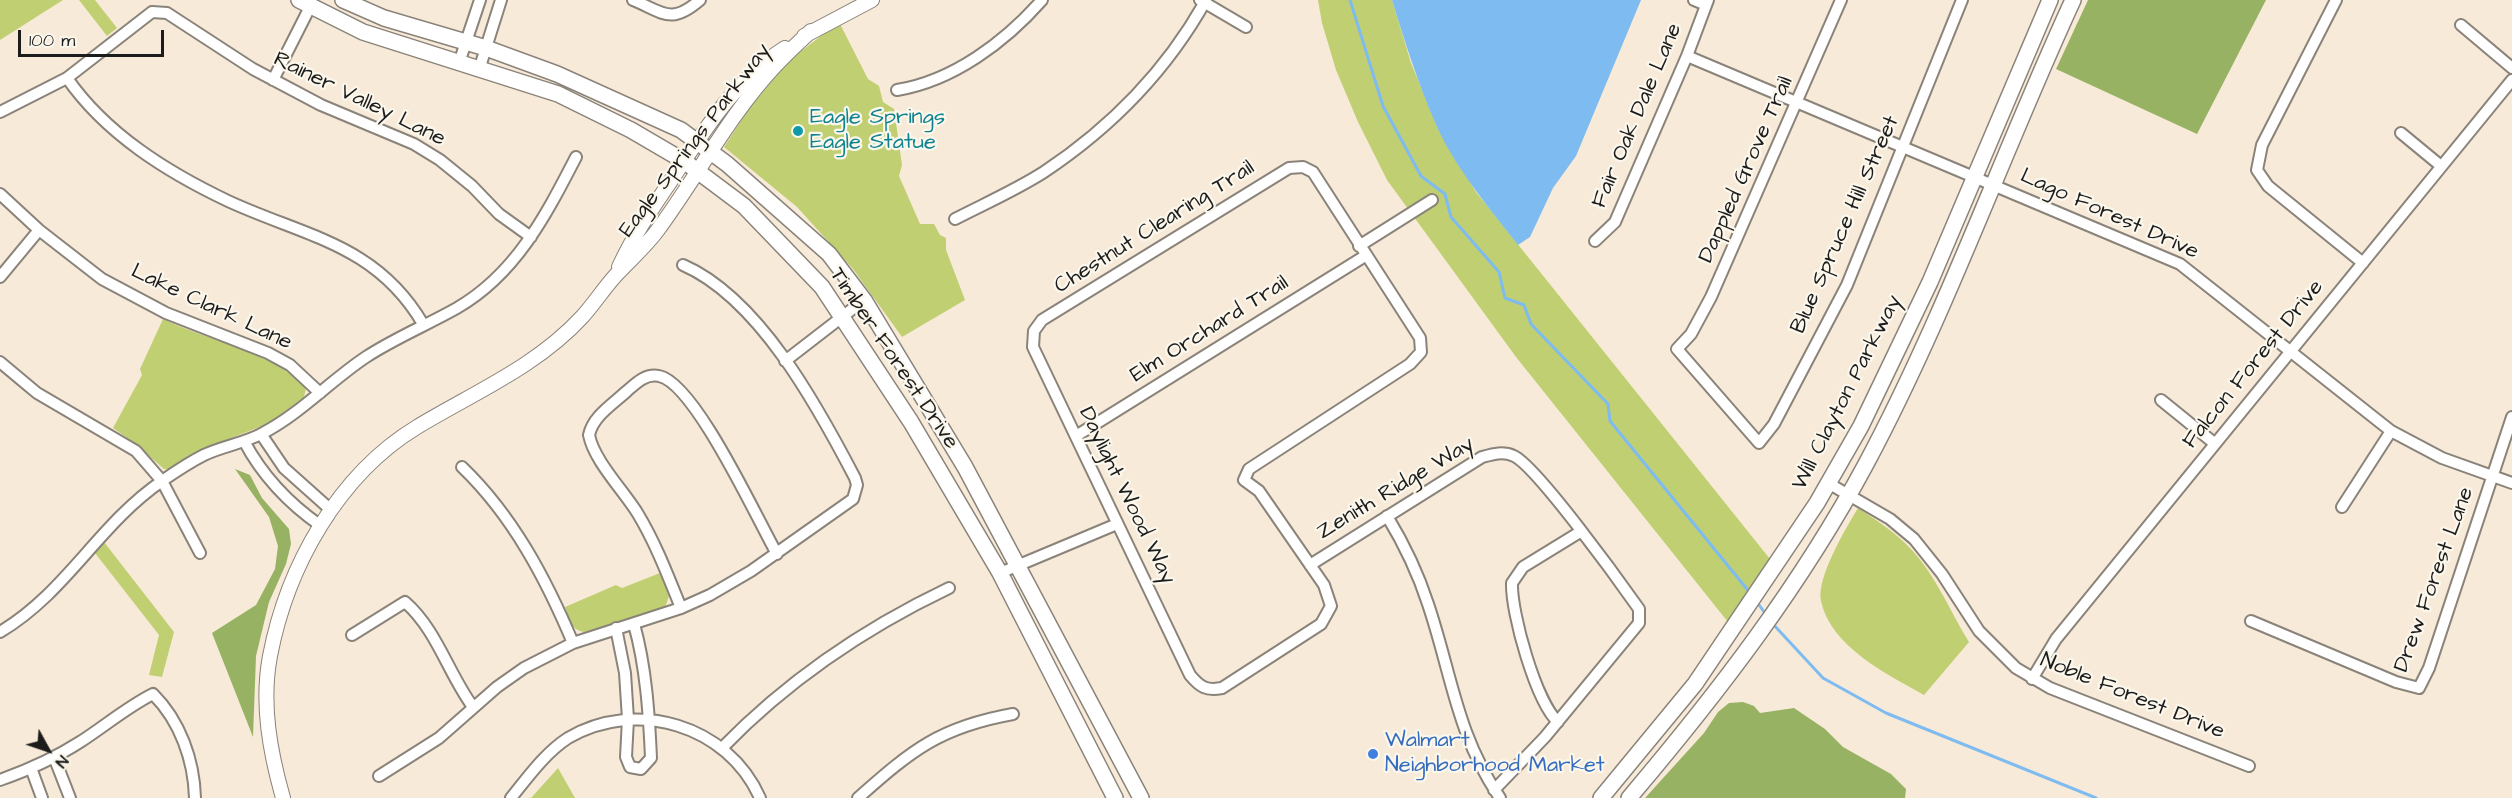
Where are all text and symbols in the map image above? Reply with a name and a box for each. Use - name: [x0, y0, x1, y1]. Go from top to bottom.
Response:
- scale bar: [21, 18, 166, 56]
- street label: Fair Oak Dale Lane: [1587, 20, 1689, 212]
- text: 100 m: [29, 28, 75, 53]
- street label: Eagle Springs Parkway: [615, 39, 777, 243]
- street label: Rainer Valley Lane: [269, 47, 449, 153]
- street label: Dappled Grove Trail: [1694, 73, 1800, 267]
- place label: Eagle Springs Eagle Statue: [810, 105, 945, 156]
- street label: Blue Spruce Hill Street: [1786, 112, 1906, 338]
- marker: Eagle Springs Eagle Statue: [791, 124, 805, 138]
- street label: Chestnut Clearing Trail: [1050, 156, 1260, 300]
- street label: Lago Forest Drive: [2016, 164, 2202, 266]
- street label: Lake Clark Lane: [126, 259, 296, 357]
- street label: Timber Forest Drive: [823, 263, 963, 455]
- street label: Elm Orchard Trail: [1126, 271, 1294, 389]
- street label: Falcon Forest Drive: [2178, 275, 2330, 455]
- street label: Will Clayton Parkway: [1787, 291, 1909, 495]
- street label: Daylight Wood Way: [1072, 403, 1180, 589]
- street label: Zenith Ridge Way: [1313, 432, 1479, 546]
- street label: Drew Forest Lane: [2389, 484, 2481, 676]
- street label: Noble Forest Drive: [2036, 648, 2228, 746]
- north arrow: [18, 720, 78, 780]
- place label: Walmart Neighborhood Market: [1385, 728, 1605, 780]
- marker: Walmart Neighborhood Market: [1366, 747, 1380, 761]
- text: N: [50, 751, 73, 772]

